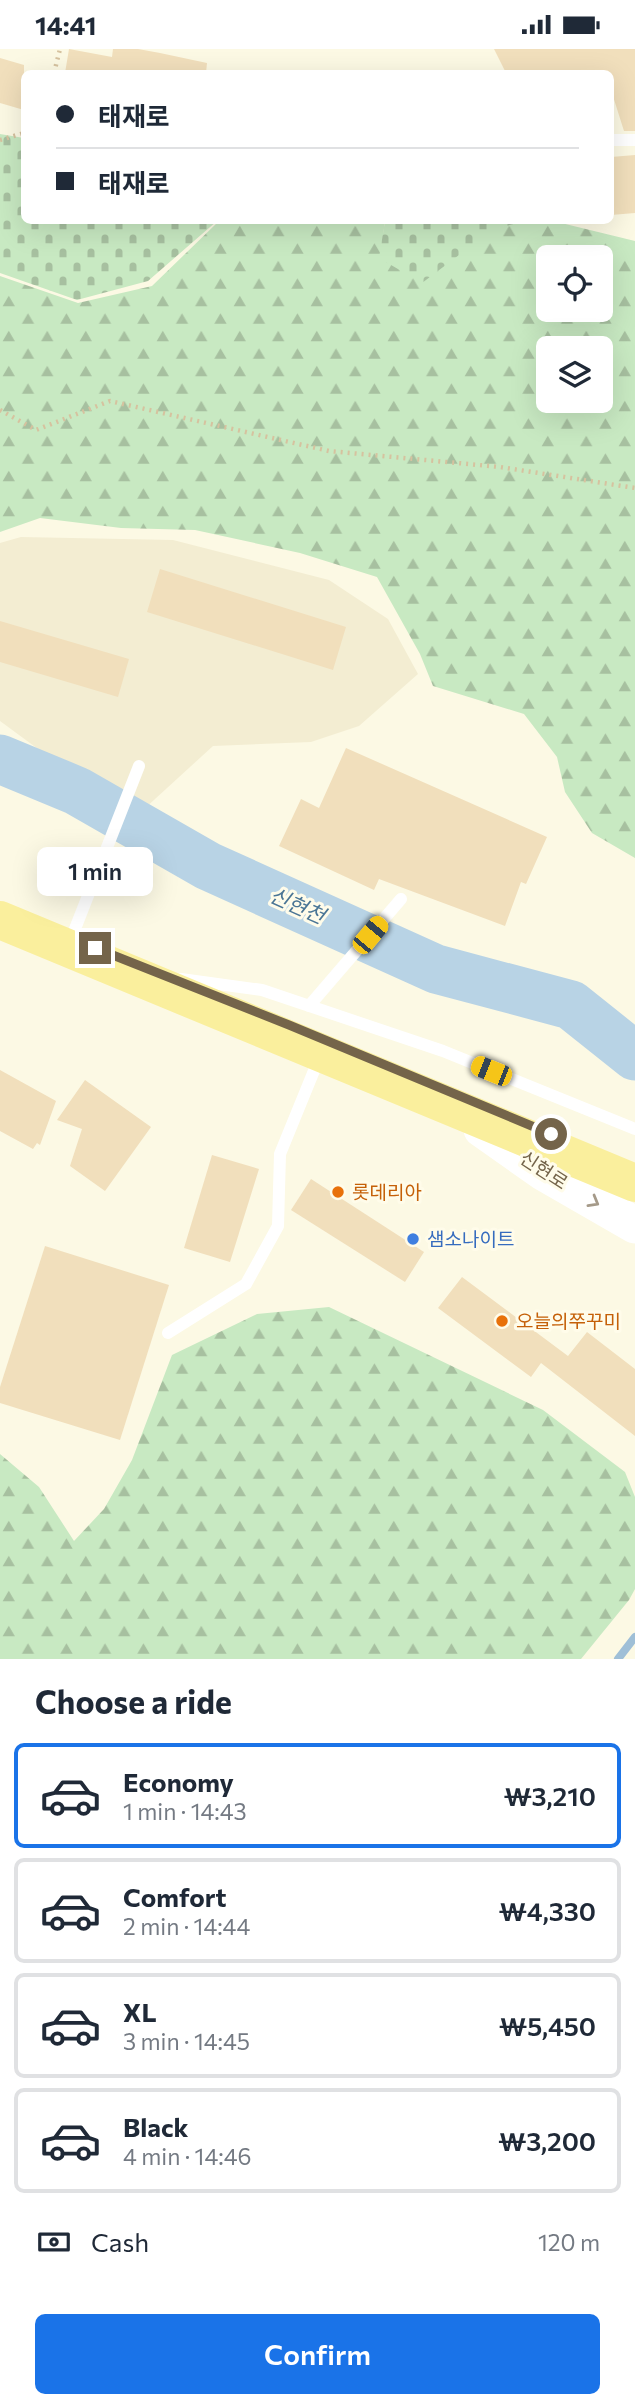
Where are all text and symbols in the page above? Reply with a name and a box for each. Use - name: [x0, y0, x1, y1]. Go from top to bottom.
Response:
- text: 14:41: [35, 9, 97, 40]
- text: 태재로: [98, 100, 170, 131]
- text: 태재로: [98, 167, 170, 198]
- map controls: [536, 245, 613, 413]
- button: locate: [536, 245, 613, 322]
- button: layers: [536, 336, 613, 413]
- callout: 1 min: [37, 846, 153, 895]
- text: 1 min: [68, 857, 122, 885]
- water label: 신현천: [266, 881, 332, 929]
- car: [349, 912, 392, 958]
- route end: [79, 932, 111, 964]
- car: [468, 1053, 515, 1089]
- route start: [535, 1118, 567, 1150]
- street label: 신현로: [516, 1146, 573, 1194]
- place label: 롯데리아: [352, 1180, 422, 1203]
- marker: 롯데리아: [330, 1184, 346, 1200]
- one-way arrow: [587, 1194, 600, 1207]
- place label: 샘소나이트: [427, 1227, 514, 1250]
- marker: 샘소나이트: [405, 1231, 421, 1247]
- place label: 오늘의쭈꾸미: [516, 1309, 621, 1332]
- marker: 오늘의쭈꾸미: [494, 1313, 510, 1329]
- text: Choose a ride: [35, 1681, 232, 1721]
- icon: car: [39, 1764, 102, 1827]
- text: Economy: [123, 1766, 234, 1797]
- text: ₩3,210: [504, 1780, 596, 1811]
- text: 1 min · 14:43: [123, 1797, 247, 1825]
- icon: car: [39, 1879, 102, 1942]
- text: Comfort: [123, 1881, 226, 1912]
- text: ₩4,330: [499, 1895, 596, 1926]
- text: 2 min · 14:44: [123, 1912, 250, 1940]
- icon: car: [39, 1994, 102, 2057]
- text: XL: [123, 1996, 157, 2027]
- text: ₩5,450: [499, 2010, 596, 2041]
- text: 3 min · 14:45: [123, 2027, 250, 2055]
- icon: car: [39, 2109, 102, 2172]
- text: Black: [123, 2111, 189, 2142]
- text: ₩3,200: [498, 2125, 596, 2156]
- text: 4 min · 14:46: [123, 2142, 251, 2170]
- icon: cash: [35, 2223, 73, 2261]
- text: Cash: [91, 2226, 149, 2257]
- text: 120 m: [538, 2228, 600, 2256]
- button: Confirm: [35, 2314, 600, 2394]

